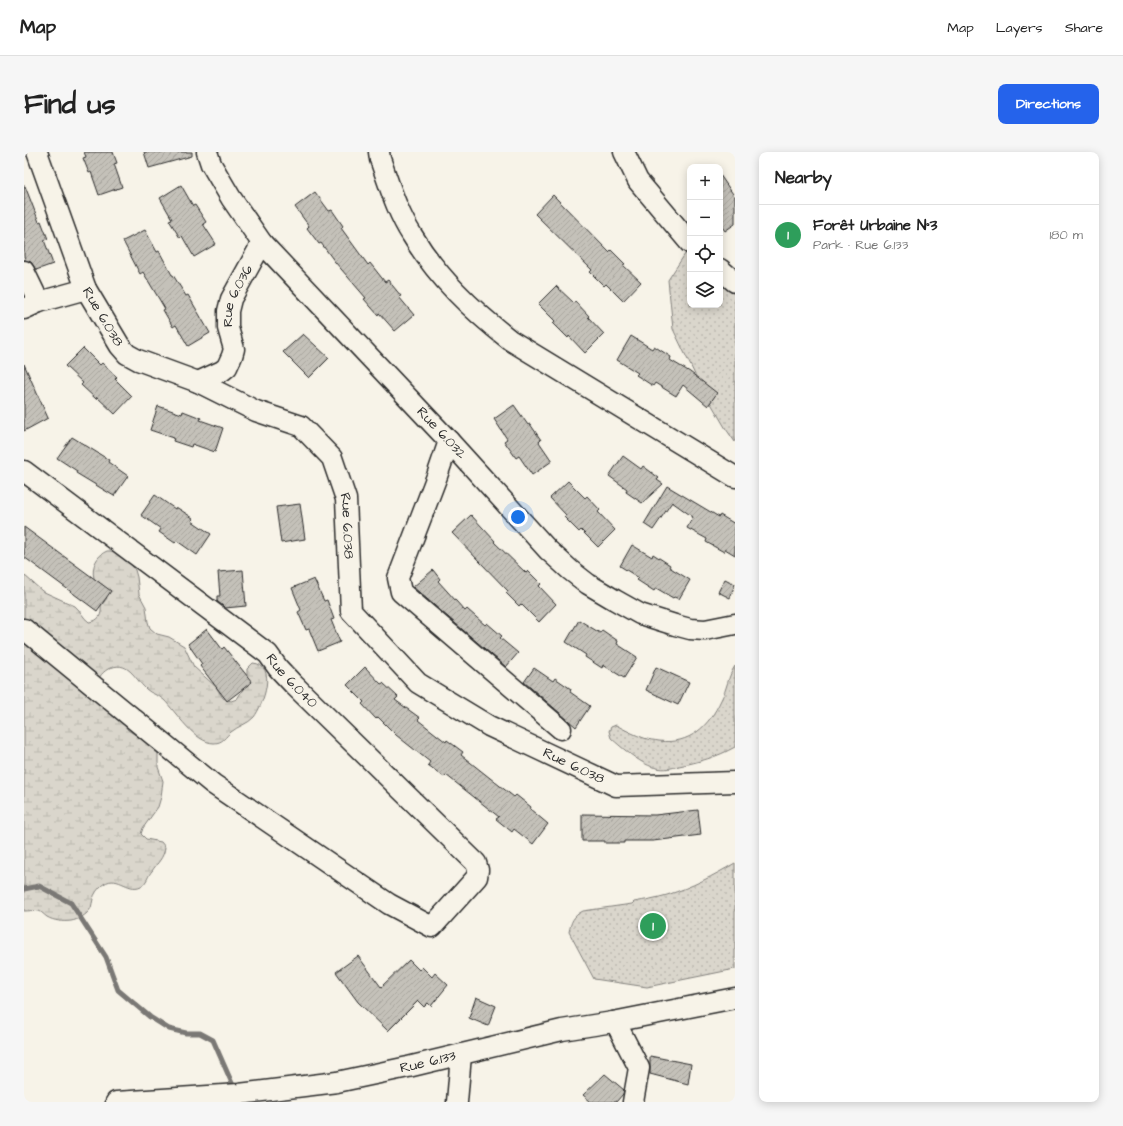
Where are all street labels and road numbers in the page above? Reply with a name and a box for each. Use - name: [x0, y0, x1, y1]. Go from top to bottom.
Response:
- street label: Rue 6.036: [218, 261, 258, 327]
- street label: Rue 6.038: [77, 283, 128, 350]
- street label: Rue 6.032: [412, 402, 471, 464]
- street label: Rue 6.038: [335, 490, 359, 559]
- street label: Rue 6.040: [261, 650, 322, 713]
- street label: Rue 6.038: [539, 743, 608, 789]
- street label: Rue 6.133: [398, 1046, 458, 1078]

